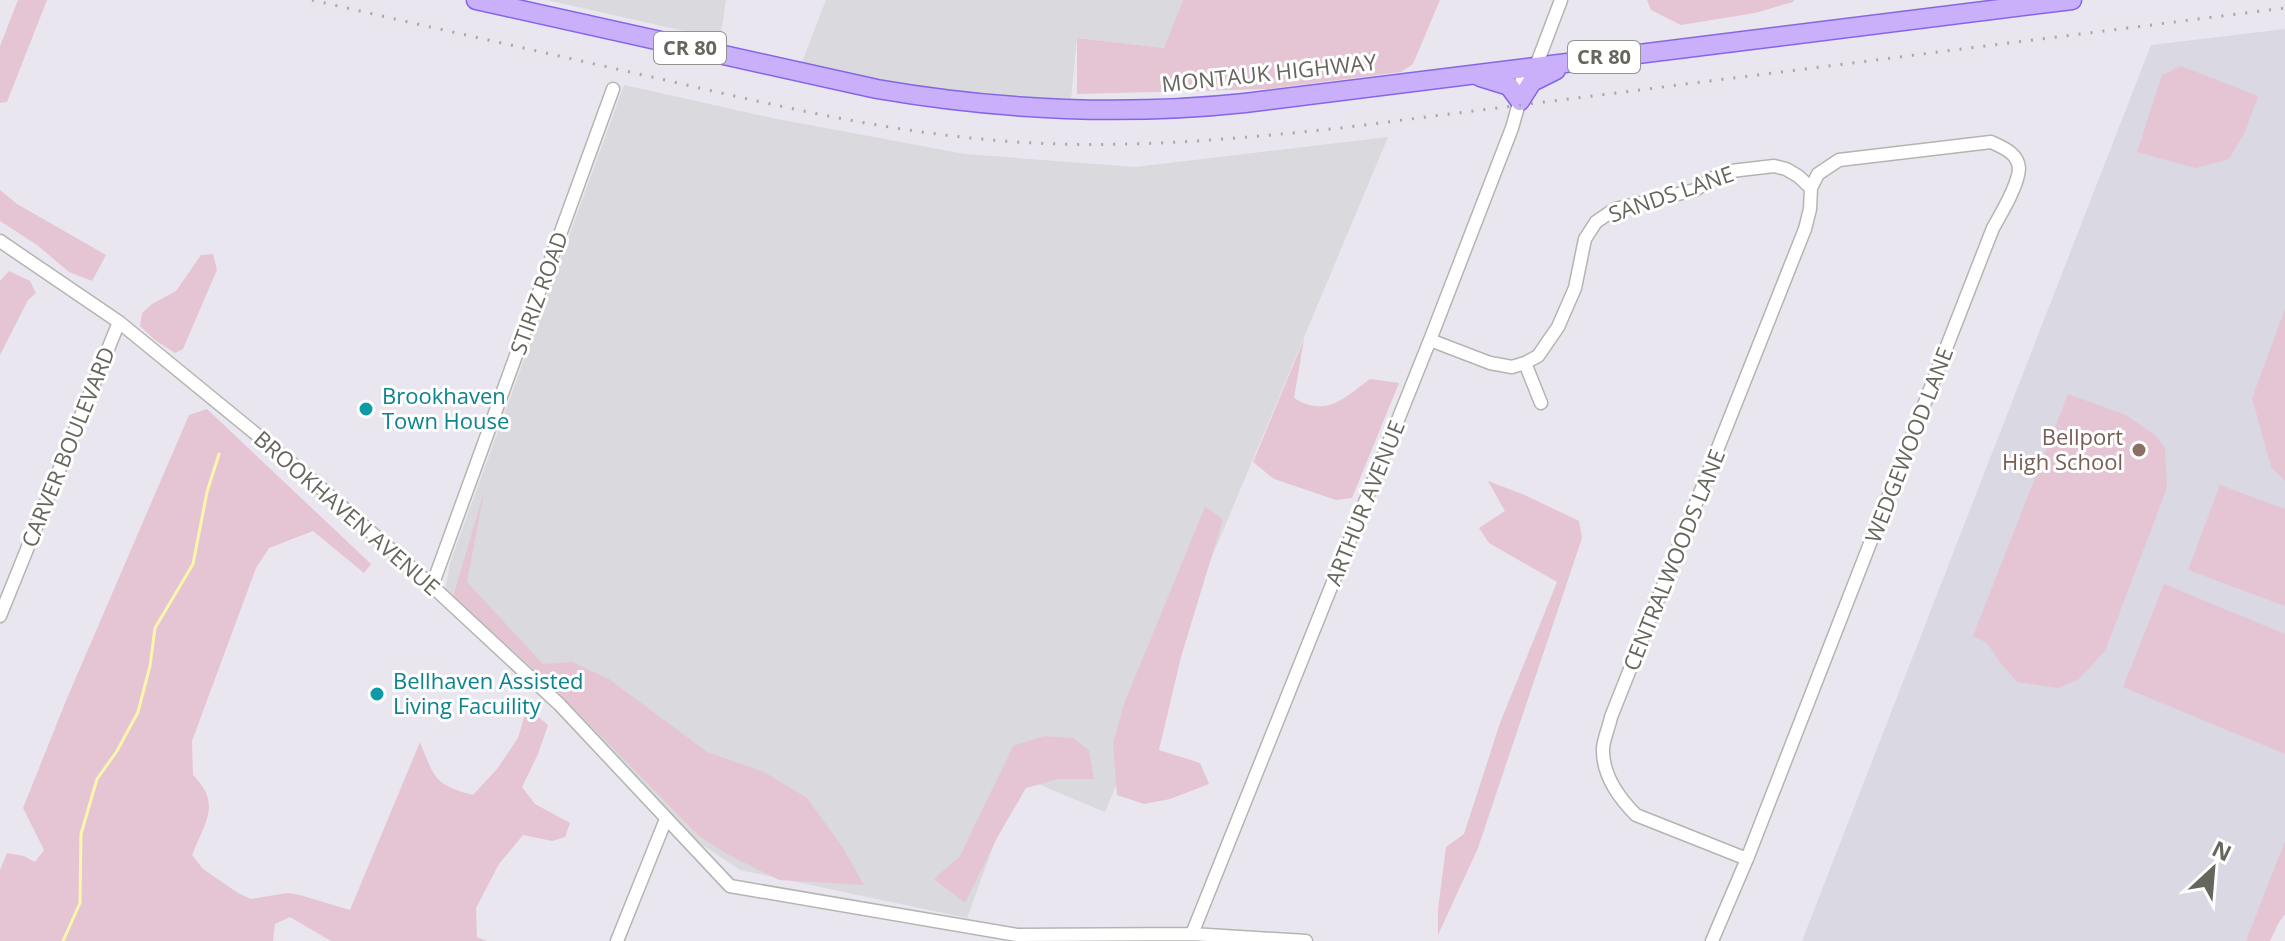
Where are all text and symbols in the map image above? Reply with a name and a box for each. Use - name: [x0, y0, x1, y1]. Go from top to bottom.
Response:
- road number: CR 80: [654, 32, 726, 64]
- road number: CR 80: [1568, 41, 1640, 73]
- street label: MONTAUK HIGHWAY: [1160, 46, 1378, 98]
- street label: SANDS LANE: [1604, 158, 1737, 228]
- street label: STIRIZ ROAD: [502, 227, 574, 358]
- street label: CARVER BOULEVARD: [13, 342, 121, 551]
- street label: WEDGEWOOD LANE: [1857, 343, 1959, 547]
- place label: Brookhaven Town House: [382, 380, 509, 435]
- marker: Brookhaven Town House: [357, 400, 375, 418]
- street label: ARTHUR AVENUE: [1317, 416, 1411, 589]
- place label: Bellport High School: [2002, 421, 2123, 476]
- street label: BROOKHAVEN AVENUE: [248, 423, 447, 601]
- marker: Bellport High School: [2130, 441, 2148, 459]
- street label: CENTRALWOODS LANE: [1615, 445, 1731, 675]
- place label: Bellhaven Assisted Living Facuility: [393, 665, 584, 720]
- marker: Bellhaven Assisted Living Facuility: [368, 685, 386, 703]
- north arrow: [2173, 829, 2253, 909]
- text: N: [2208, 833, 2237, 868]

